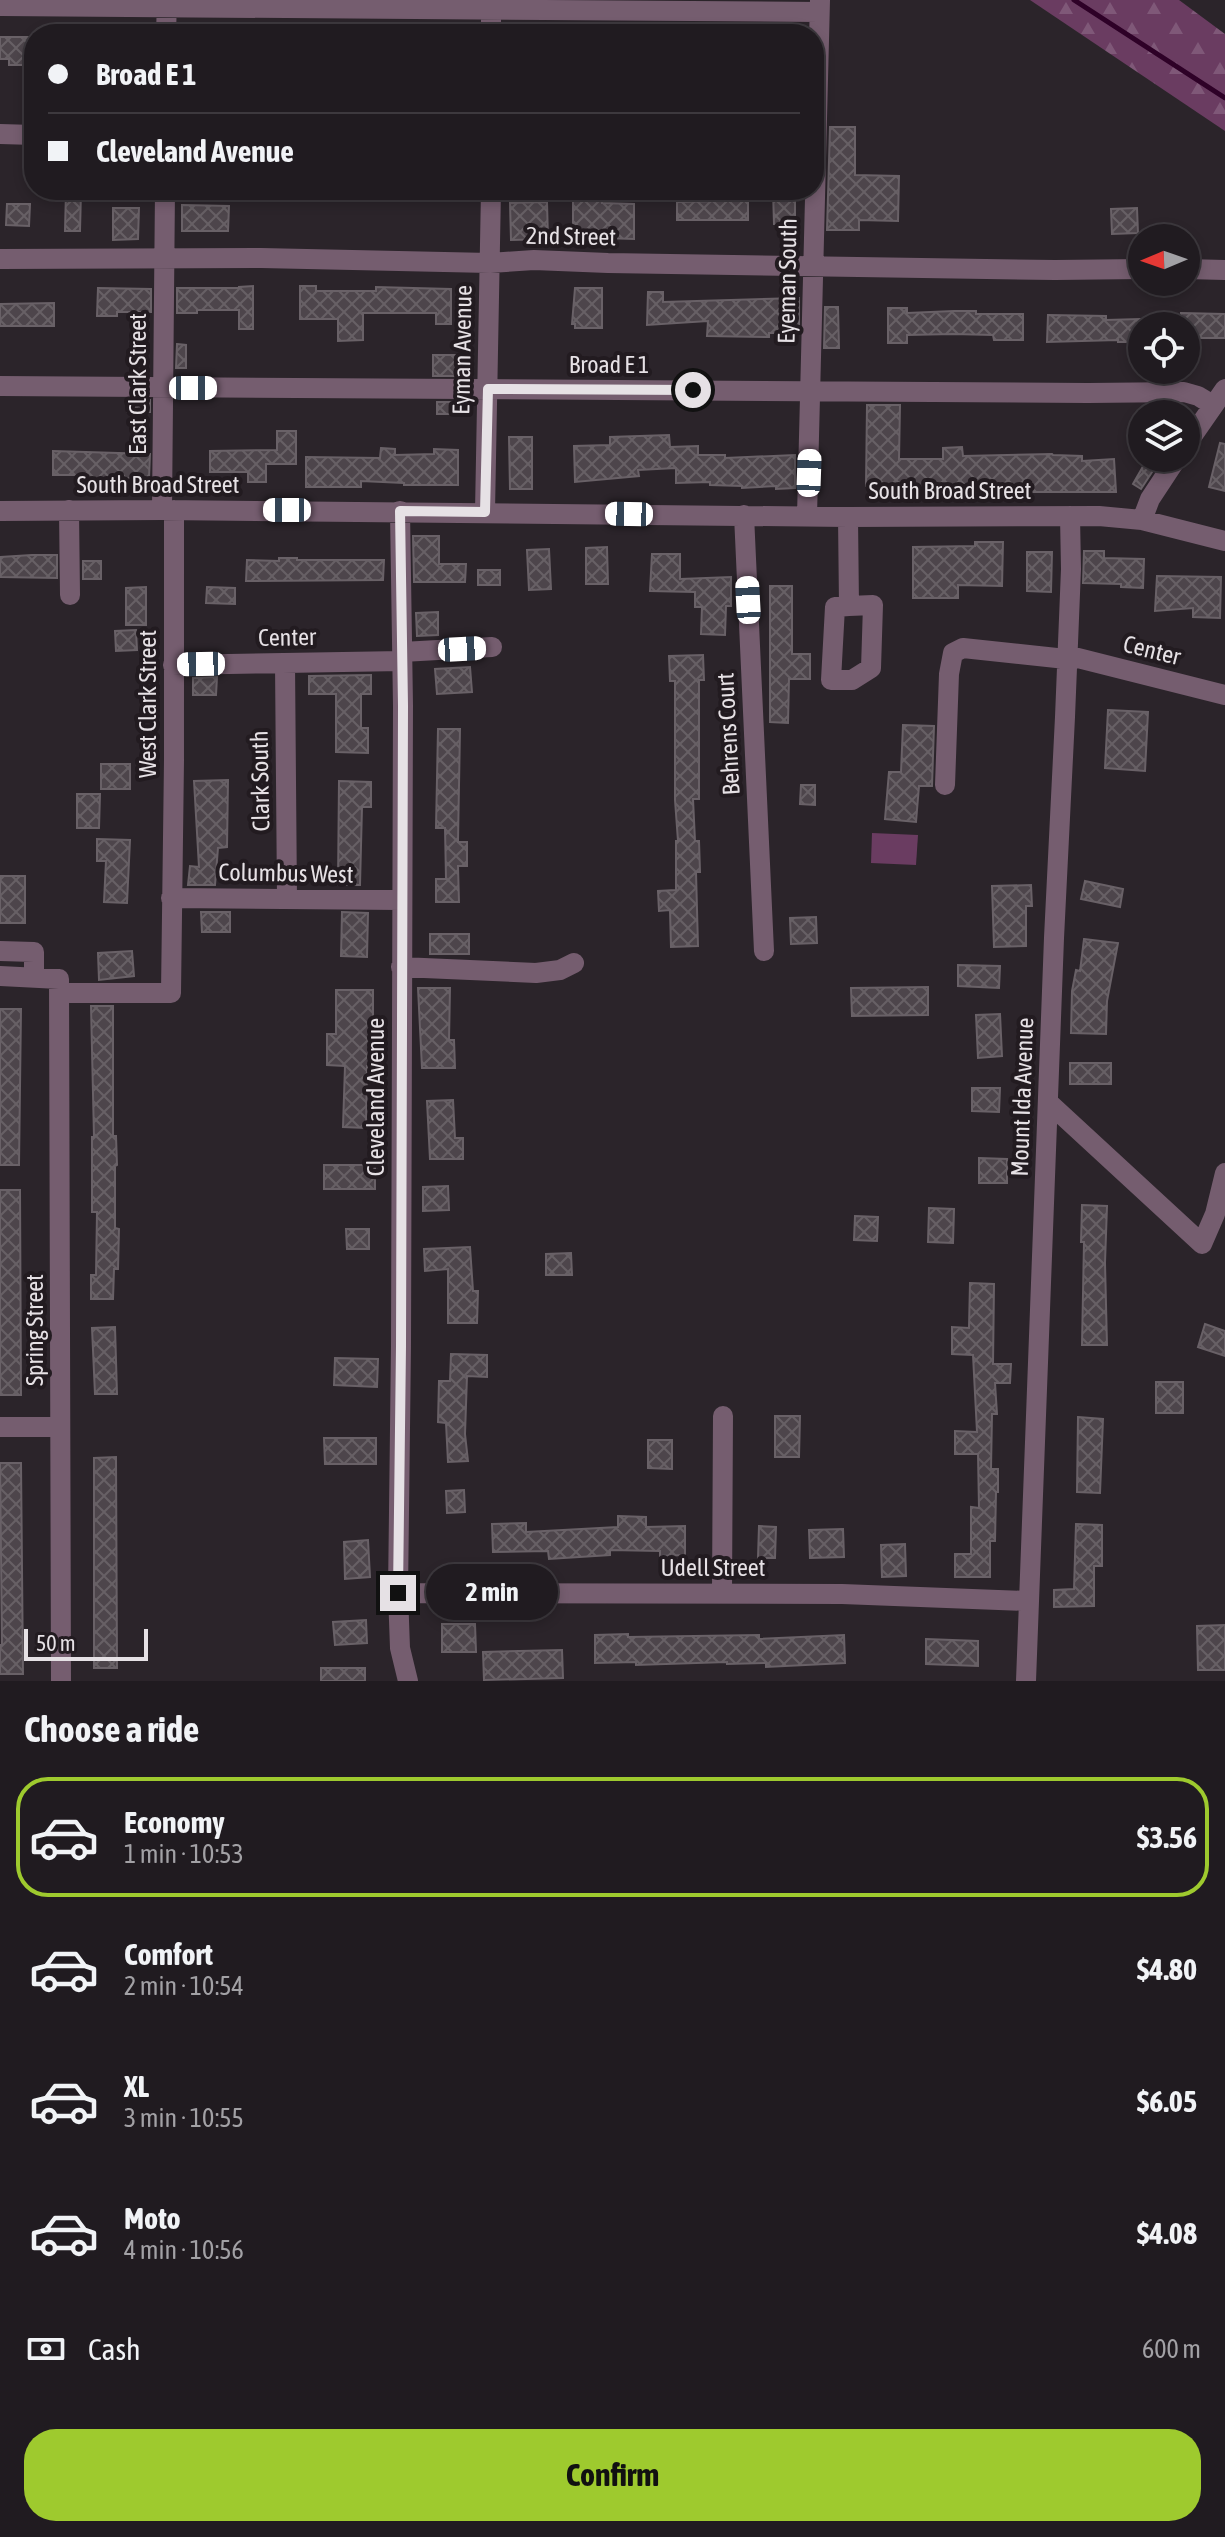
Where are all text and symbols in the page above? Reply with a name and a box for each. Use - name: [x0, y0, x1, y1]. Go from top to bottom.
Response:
- text: Broad E 1: [96, 57, 196, 91]
- text: Cleveland Avenue: [96, 134, 294, 168]
- street label: Eyeman South: [772, 218, 802, 344]
- street label: 2nd Street: [526, 222, 616, 250]
- north arrow: [1128, 224, 1200, 296]
- map controls: [1128, 224, 1200, 472]
- street label: Eyman Avenue: [447, 285, 477, 415]
- button: locate: [1128, 312, 1200, 384]
- street label: East Clark Street: [124, 313, 151, 455]
- street label: Broad E 1: [569, 351, 649, 378]
- route start: [675, 372, 711, 408]
- car: [169, 376, 217, 400]
- button: layers: [1128, 400, 1200, 472]
- car: [796, 449, 822, 497]
- street label: South Broad Street: [76, 471, 240, 498]
- street label: South Broad Street: [868, 477, 1032, 504]
- car: [263, 498, 311, 522]
- car: [605, 502, 653, 526]
- car: [735, 575, 761, 625]
- street label: Center: [258, 623, 317, 651]
- street label: West Clark Street: [134, 630, 161, 778]
- street label: Center: [1121, 630, 1184, 670]
- car: [437, 636, 487, 662]
- car: [177, 652, 225, 676]
- street label: Behrens Court: [711, 672, 745, 796]
- street label: Clark South: [246, 730, 274, 832]
- street label: Columbus West: [218, 858, 354, 888]
- street label: Mount Ida Avenue: [1006, 1017, 1038, 1177]
- street label: Cleveland Avenue: [362, 1018, 389, 1176]
- street label: Spring Street: [21, 1274, 48, 1386]
- street label: Udell Street: [660, 1554, 766, 1581]
- callout: 2 min: [426, 1565, 558, 1621]
- route end: [380, 1575, 416, 1611]
- text: 2 min: [465, 1577, 519, 1607]
- scale bar: [24, 1625, 148, 1661]
- text: 50 m: [36, 1630, 76, 1656]
- text: Choose a ride: [24, 1708, 199, 1750]
- icon: car: [28, 1801, 100, 1873]
- text: Economy: [124, 1805, 225, 1839]
- text: $3.56: [1137, 1820, 1197, 1854]
- text: 1 min · 10:53: [124, 1839, 244, 1869]
- icon: car: [28, 1933, 100, 2005]
- text: Comfort: [124, 1937, 213, 1971]
- text: $4.80: [1137, 1952, 1197, 1986]
- text: 2 min · 10:54: [124, 1971, 244, 2001]
- icon: car: [28, 2065, 100, 2137]
- text: XL: [124, 2069, 149, 2103]
- text: $6.05: [1137, 2084, 1197, 2118]
- text: 3 min · 10:55: [124, 2103, 244, 2133]
- icon: car: [28, 2197, 100, 2269]
- text: Moto: [124, 2201, 181, 2235]
- text: $4.08: [1137, 2216, 1197, 2250]
- text: 4 min · 10:56: [124, 2235, 244, 2265]
- icon: cash: [24, 2327, 68, 2371]
- text: Cash: [88, 2332, 141, 2366]
- text: 600 m: [1142, 2334, 1201, 2364]
- button: Confirm: [24, 2429, 1201, 2521]

